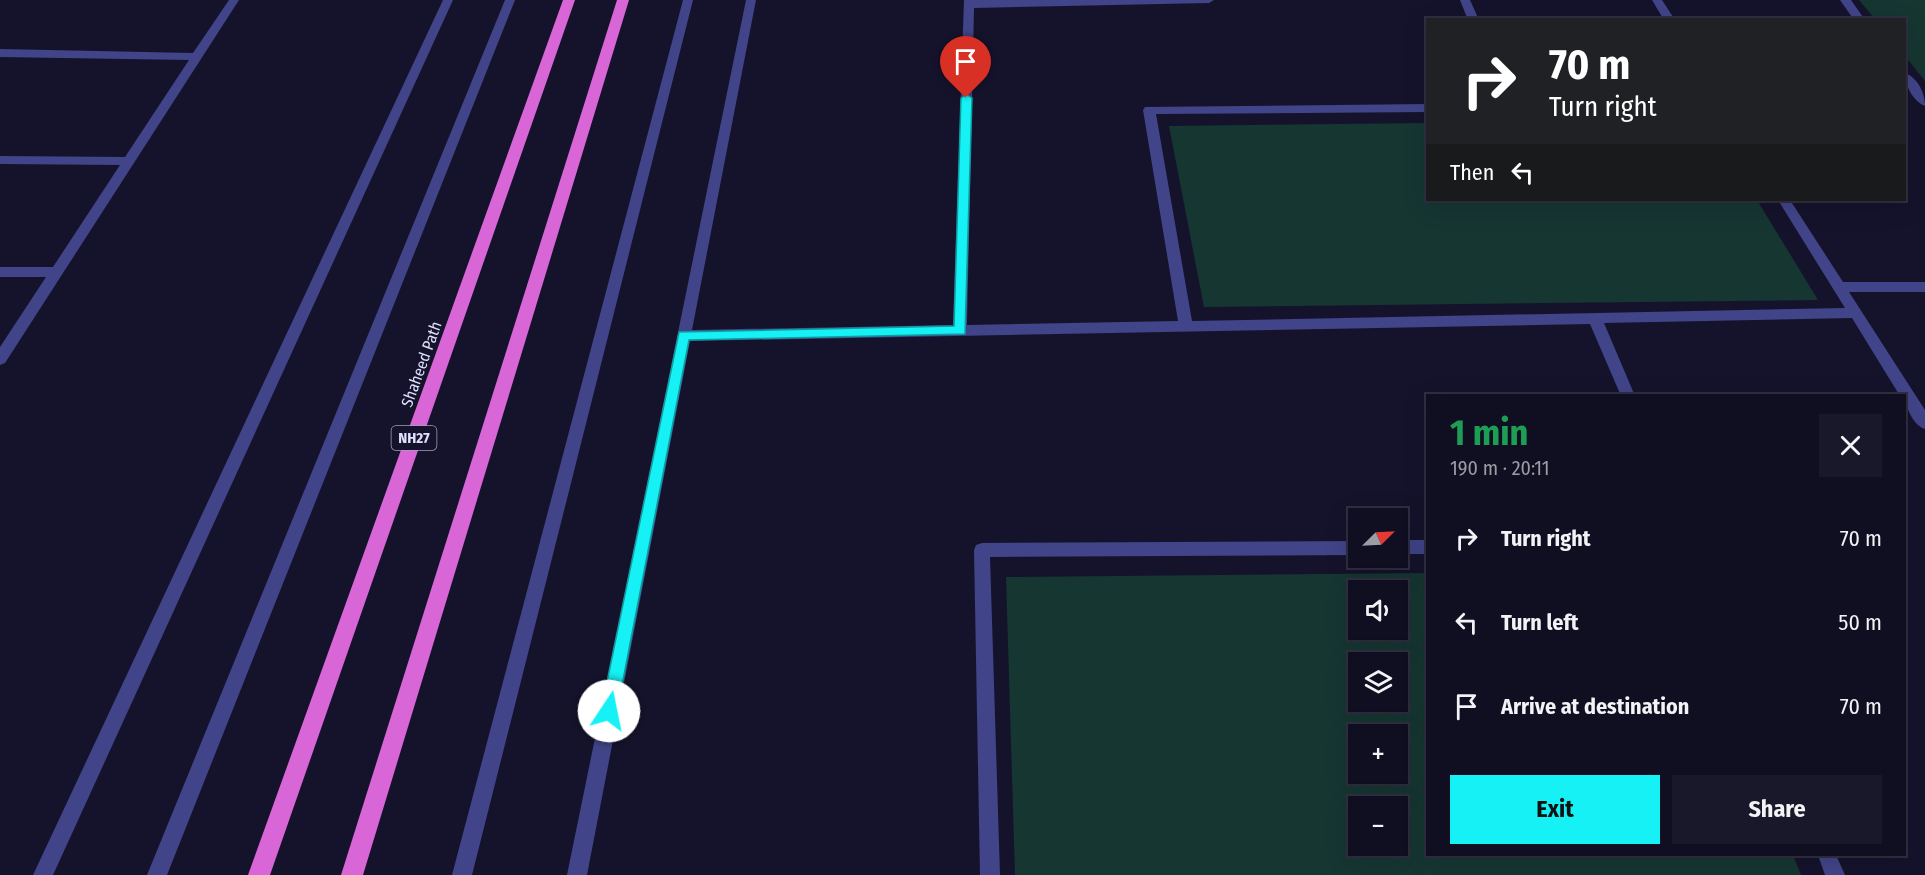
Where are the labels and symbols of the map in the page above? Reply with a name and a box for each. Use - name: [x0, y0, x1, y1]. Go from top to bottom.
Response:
- pin: [940, 36, 991, 98]
- street label: Shaheed Path: [397, 319, 446, 410]
- road number: NH27: [392, 426, 436, 450]
- north arrow: [1348, 508, 1408, 568]
- position arrow: [577, 679, 641, 743]

